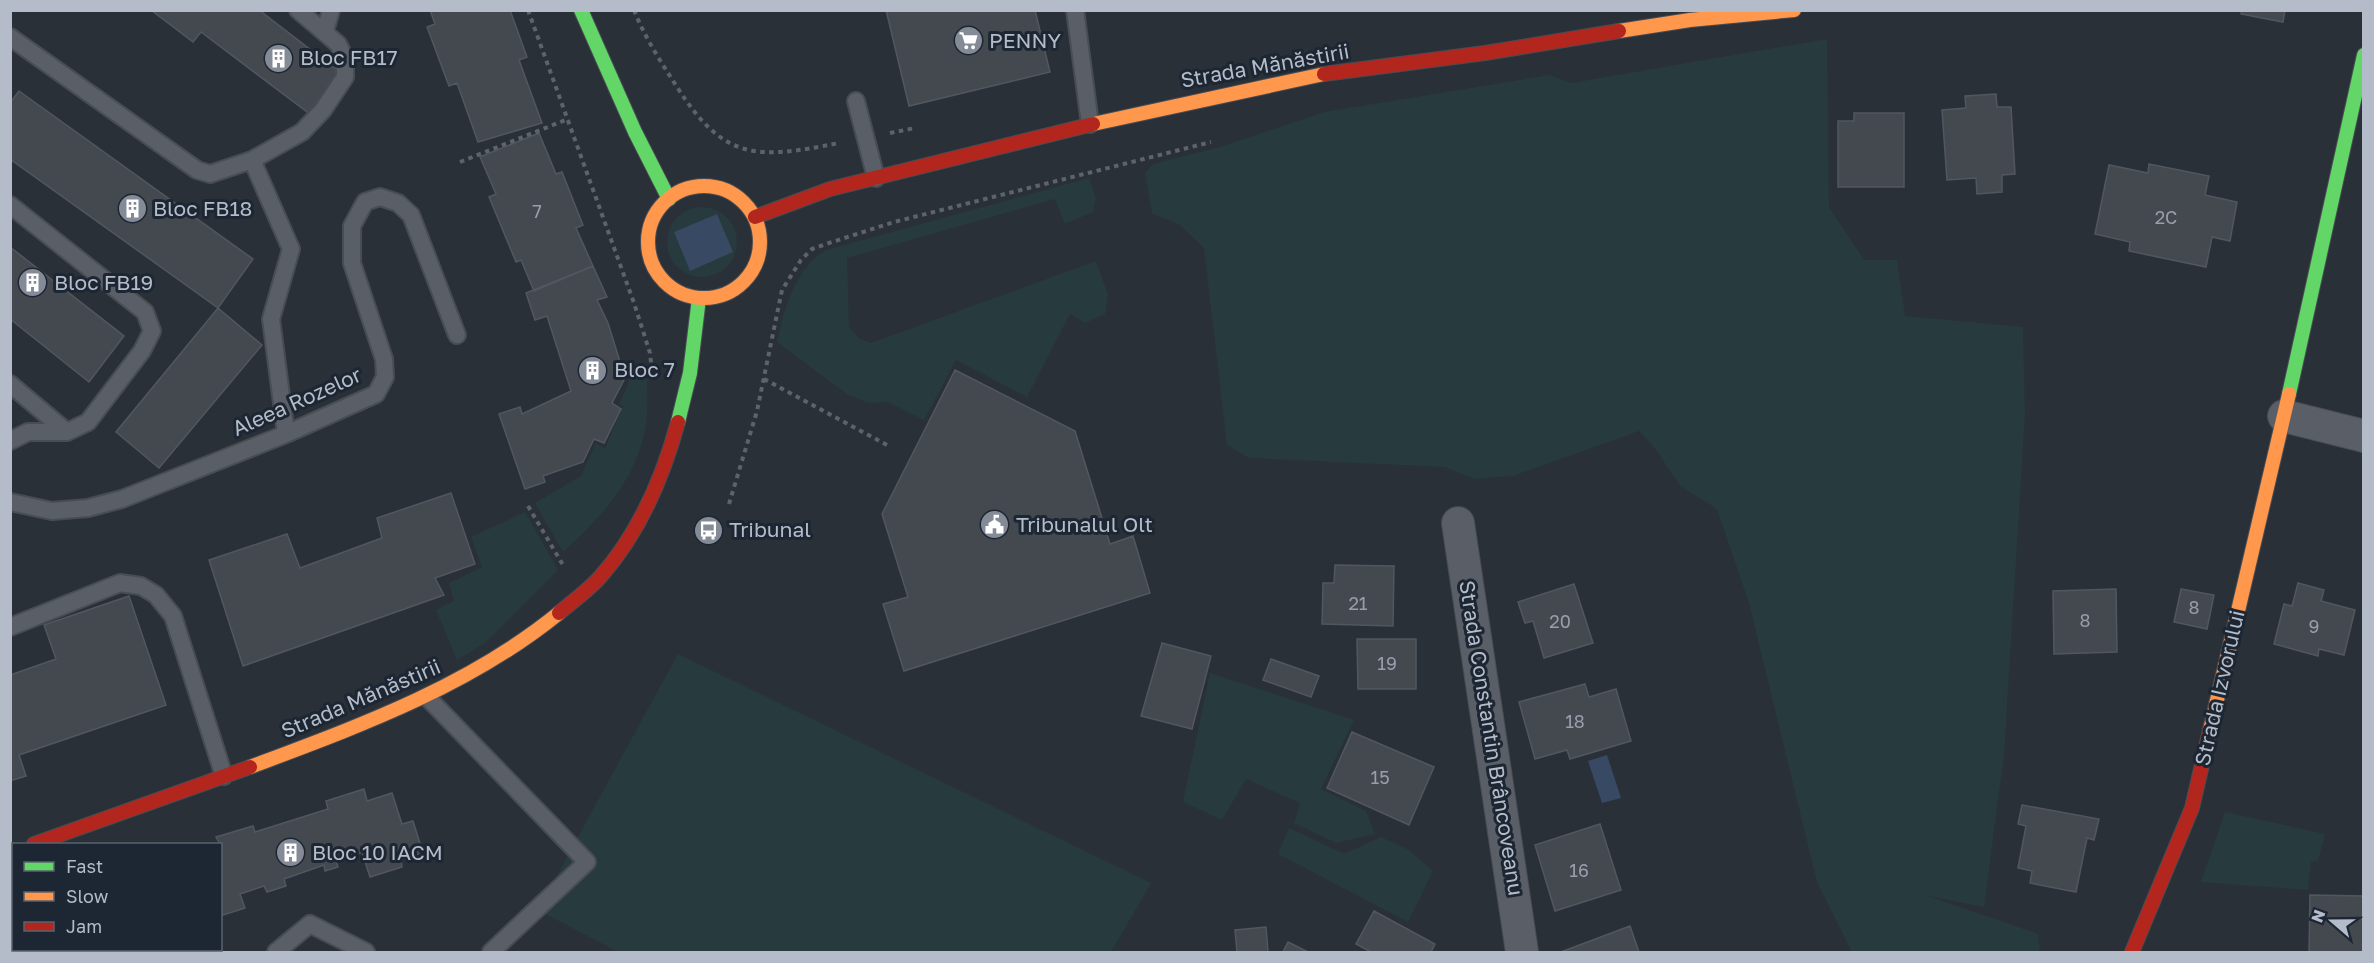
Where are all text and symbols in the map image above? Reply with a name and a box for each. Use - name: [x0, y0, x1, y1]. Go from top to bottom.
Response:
- supermarket icon: PENNY: [952, 25, 984, 57]
- place label: PENNY: [989, 27, 1061, 53]
- street label: Strada Mănăstirii: [1179, 37, 1351, 93]
- building icon: Bloc FB17: [263, 42, 295, 74]
- place label: Bloc FB17: [300, 44, 398, 70]
- building icon: Bloc FB18: [116, 193, 148, 225]
- place label: Bloc FB18: [153, 195, 252, 221]
- house number: 7: [532, 200, 542, 222]
- house number: 2C: [2155, 206, 2177, 228]
- building icon: Bloc FB19: [17, 267, 49, 299]
- place label: Bloc FB19: [54, 269, 153, 295]
- building icon: Bloc 7: [577, 354, 609, 386]
- place label: Bloc 7: [614, 356, 675, 382]
- street label: Aleea Rozelor: [228, 361, 365, 441]
- public building icon: Tribunalul Olt: [979, 509, 1011, 541]
- place label: Tribunalul Olt: [1016, 511, 1153, 537]
- bus stop icon: Tribunal: [692, 514, 724, 546]
- place label: Tribunal: [729, 516, 811, 542]
- street label: Strada Constantin Brâncoveanu: [1454, 578, 1530, 897]
- house number: 21: [1348, 592, 1368, 614]
- house number: 8: [2189, 596, 2199, 618]
- street label: Strada Izvorului: [2189, 608, 2250, 768]
- house number: 8: [2080, 609, 2090, 631]
- house number: 20: [1549, 610, 1571, 632]
- house number: 9: [2309, 615, 2319, 637]
- house number: 19: [1377, 652, 1397, 674]
- street label: Strada Mănăstirii: [277, 653, 444, 743]
- house number: 18: [1565, 710, 1585, 732]
- house number: 15: [1370, 766, 1390, 788]
- building icon: Bloc 10 IACM: [275, 837, 307, 869]
- place label: Bloc 10 IACM: [312, 839, 443, 865]
- legend: [12, 843, 222, 951]
- text: Fast: [66, 855, 103, 877]
- house number: 16: [1569, 859, 1589, 881]
- text: Slow: [66, 885, 109, 907]
- north arrow: [2302, 891, 2362, 951]
- text: N: [2306, 907, 2329, 925]
- text: Jam: [66, 915, 102, 937]

